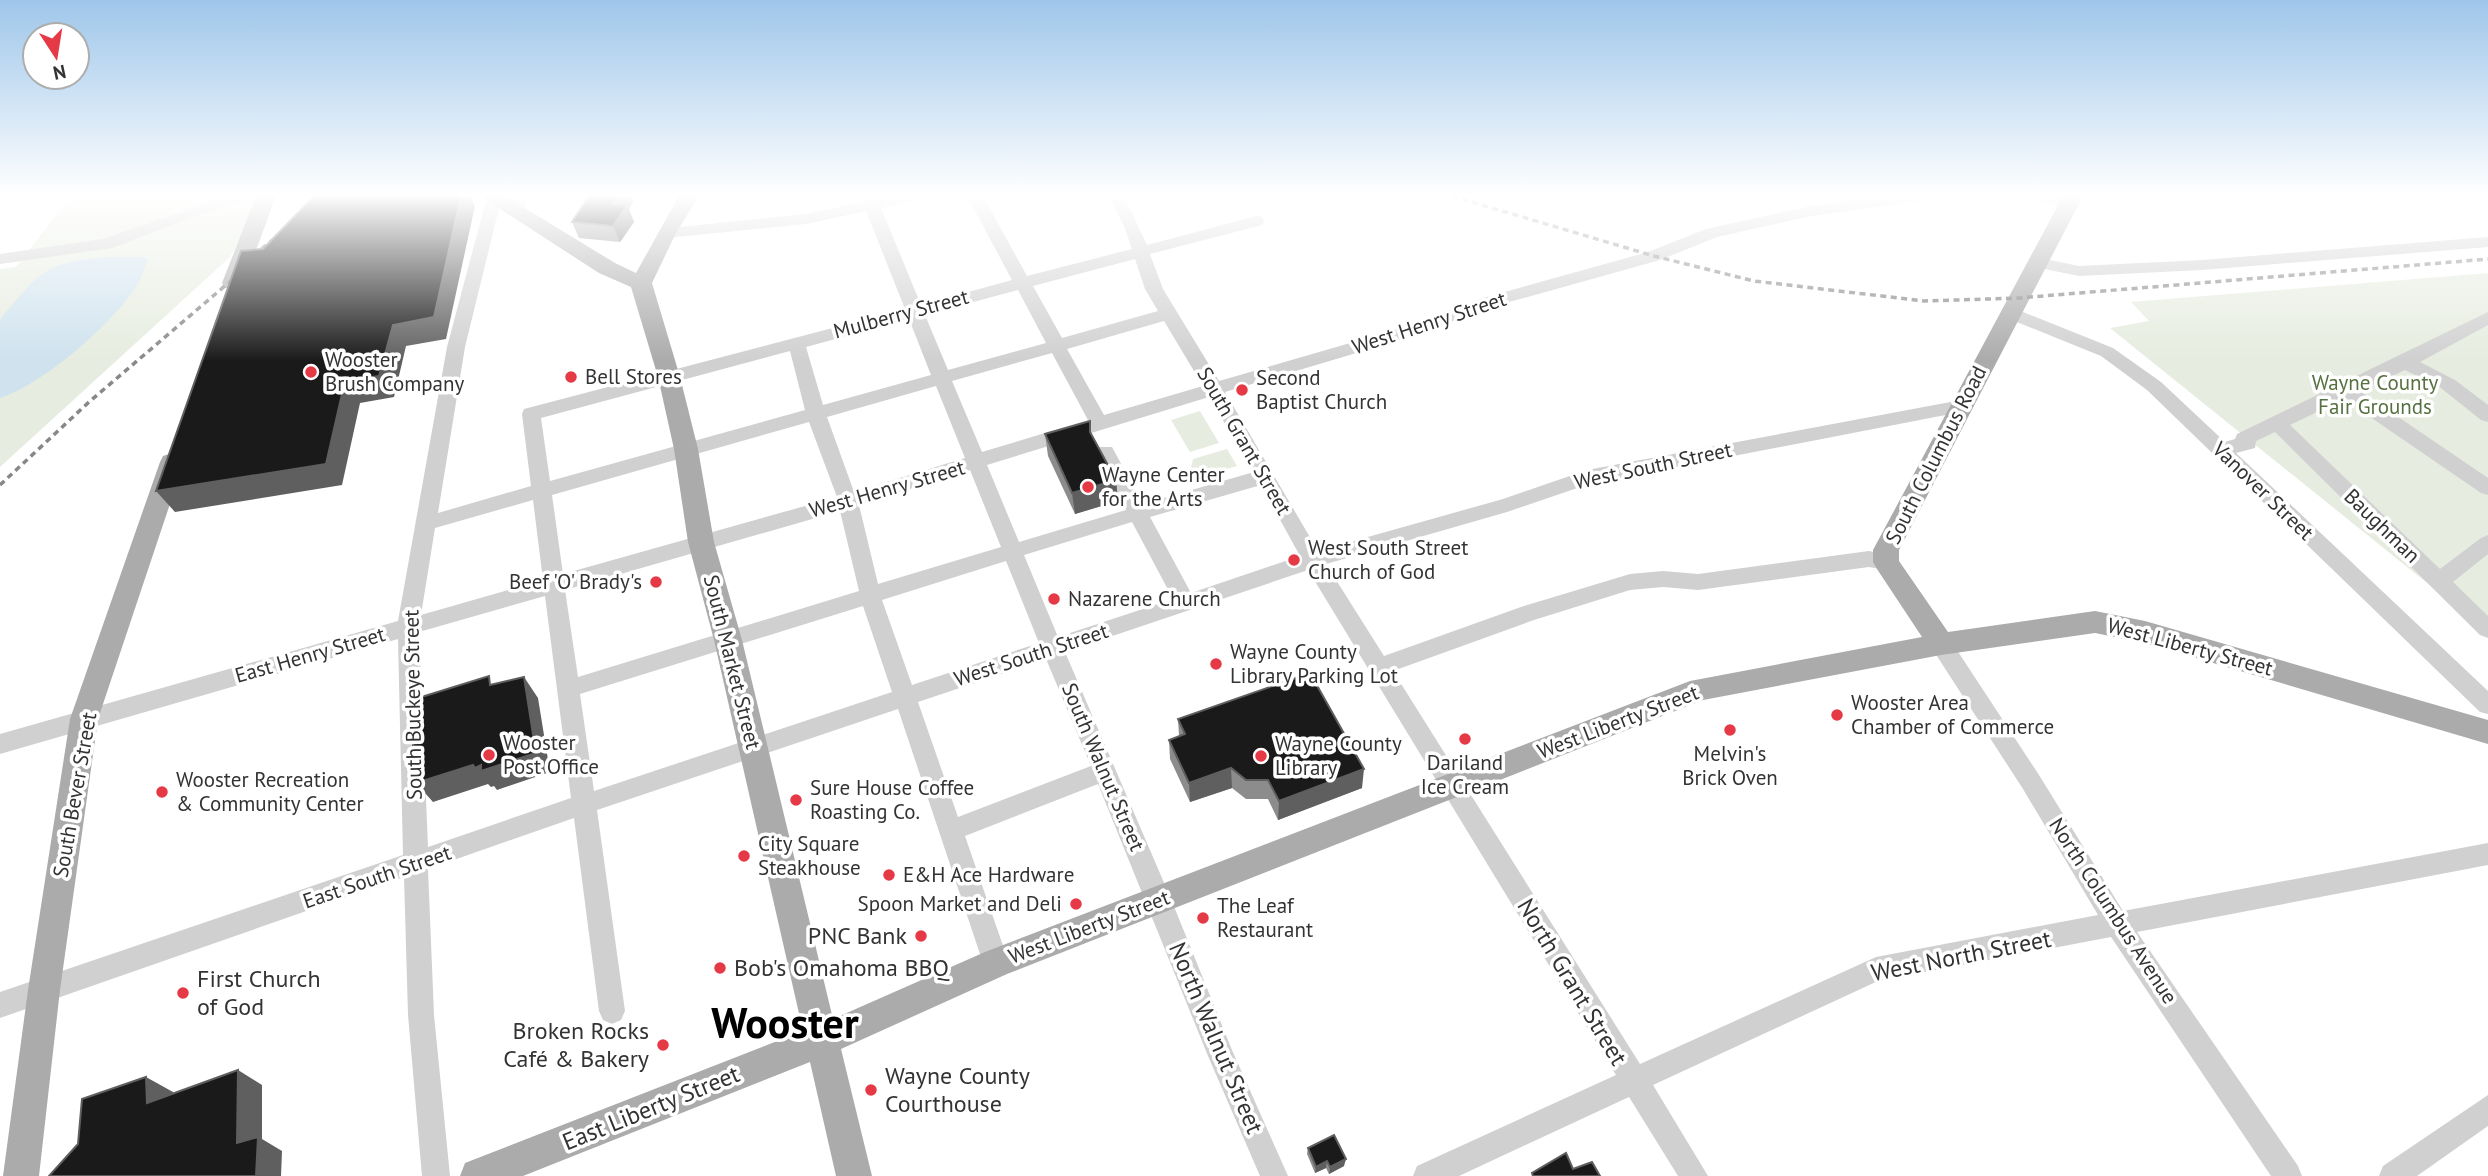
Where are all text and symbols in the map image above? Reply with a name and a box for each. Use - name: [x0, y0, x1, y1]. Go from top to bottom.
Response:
- north arrow: [21, 21, 91, 91]
- text: N: [51, 60, 68, 86]
- street label: Mulberry Street: [830, 283, 971, 344]
- street label: West Henry Street: [1348, 285, 1509, 360]
- place label: Wooster Brush Company: [325, 346, 464, 397]
- street label: South Columbus Road: [1879, 361, 1992, 548]
- street label: South Grant Street: [1191, 362, 1298, 519]
- place label: Bell Stores: [585, 363, 682, 390]
- marker: Wooster Brush Company: [303, 364, 319, 380]
- place label: Second Baptist Church: [1256, 364, 1387, 415]
- marker: Bell Stores: [563, 369, 579, 385]
- park label: Wayne County Fair Grounds: [2312, 369, 2439, 420]
- marker: Second Baptist Church: [1234, 382, 1250, 398]
- street label: Vanover Street: [2206, 435, 2320, 546]
- street label: West South Street: [1572, 436, 1734, 495]
- street label: West Henry Street: [806, 453, 968, 524]
- place label: Wayne Center for the Arts: [1102, 461, 1225, 512]
- marker: Wayne Center for the Arts: [1080, 479, 1096, 495]
- street label: Baughman: [2339, 483, 2426, 569]
- place label: West South Street Church of God: [1308, 534, 1468, 585]
- marker: West South Street Church of God: [1286, 552, 1302, 568]
- place label: Beef 'O' Brady's: [509, 568, 642, 595]
- street label: South Market Street: [698, 572, 767, 752]
- marker: Beef 'O' Brady's: [648, 574, 664, 590]
- place label: Nazarene Church: [1068, 585, 1221, 612]
- marker: Nazarene Church: [1046, 591, 1062, 607]
- street label: South Buckeye Street: [397, 610, 428, 800]
- street label: West Liberty Street: [2104, 611, 2276, 682]
- street label: West South Street: [950, 617, 1111, 692]
- street label: East Henry Street: [232, 620, 388, 689]
- place label: Wayne County Library Parking Lot: [1230, 638, 1398, 689]
- marker: Wayne County Library Parking Lot: [1208, 656, 1224, 672]
- street label: West Liberty Street: [1533, 678, 1702, 765]
- street label: South Walnut Street: [1056, 679, 1151, 855]
- place label: Wooster Area Chamber of Commerce: [1851, 689, 2054, 740]
- marker: Wooster Area Chamber of Commerce: [1829, 707, 1845, 723]
- street label: South Bever Street: [47, 710, 102, 880]
- marker: Melvin's Brick Oven: [1722, 722, 1738, 738]
- place label: Wooster Post Office: [503, 729, 599, 780]
- place label: Wayne County Library: [1275, 730, 1402, 781]
- marker: Dariland Ice Cream: [1457, 731, 1473, 747]
- place label: Melvin's Brick Oven: [1682, 740, 1778, 791]
- marker: Wooster Post Office: [481, 747, 497, 763]
- marker: Wayne County Library: [1253, 748, 1269, 764]
- place label: Dariland Ice Cream: [1421, 749, 1509, 800]
- place label: Wooster Recreation & Community Center: [176, 766, 364, 817]
- place label: Sure House Coffee Roasting Co.: [810, 774, 974, 825]
- marker: Wooster Recreation & Community Center: [154, 784, 170, 800]
- marker: Sure House Coffee Roasting Co.: [788, 792, 804, 808]
- street label: North Columbus Avenue: [2043, 813, 2184, 1009]
- place label: City Square Steakhouse: [758, 830, 861, 881]
- street label: East South Street: [299, 839, 454, 914]
- marker: City Square Steakhouse: [736, 848, 752, 864]
- place label: E&H Ace Hardware: [903, 861, 1074, 888]
- marker: E&H Ace Hardware: [881, 867, 897, 883]
- street label: West Liberty Street: [1004, 883, 1173, 970]
- place label: Spoon Market and Deli: [858, 890, 1062, 917]
- place label: The Leaf Restaurant: [1217, 892, 1313, 943]
- street label: North Grant Street: [1510, 893, 1634, 1071]
- marker: Spoon Market and Deli: [1068, 896, 1084, 912]
- marker: The Leaf Restaurant: [1195, 910, 1211, 926]
- place label: PNC Bank: [808, 920, 908, 951]
- street label: West North Street: [1868, 923, 2053, 988]
- marker: PNC Bank: [913, 928, 929, 944]
- street label: North Walnut Street: [1162, 937, 1271, 1138]
- place label: Bob's Omahoma BBQ: [734, 952, 949, 983]
- marker: Bob's Omahoma BBQ: [712, 960, 728, 976]
- place label: First Church of God: [197, 963, 321, 1022]
- marker: First Church of God: [175, 985, 191, 1001]
- district label: Wooster: [711, 995, 859, 1050]
- place label: Broken Rocks Café & Bakery: [503, 1015, 649, 1074]
- marker: Broken Rocks Café & Bakery: [655, 1037, 671, 1053]
- street label: East Liberty Street: [558, 1058, 744, 1157]
- place label: Wayne County Courthouse: [885, 1060, 1030, 1119]
- marker: Wayne County Courthouse: [863, 1082, 879, 1098]

